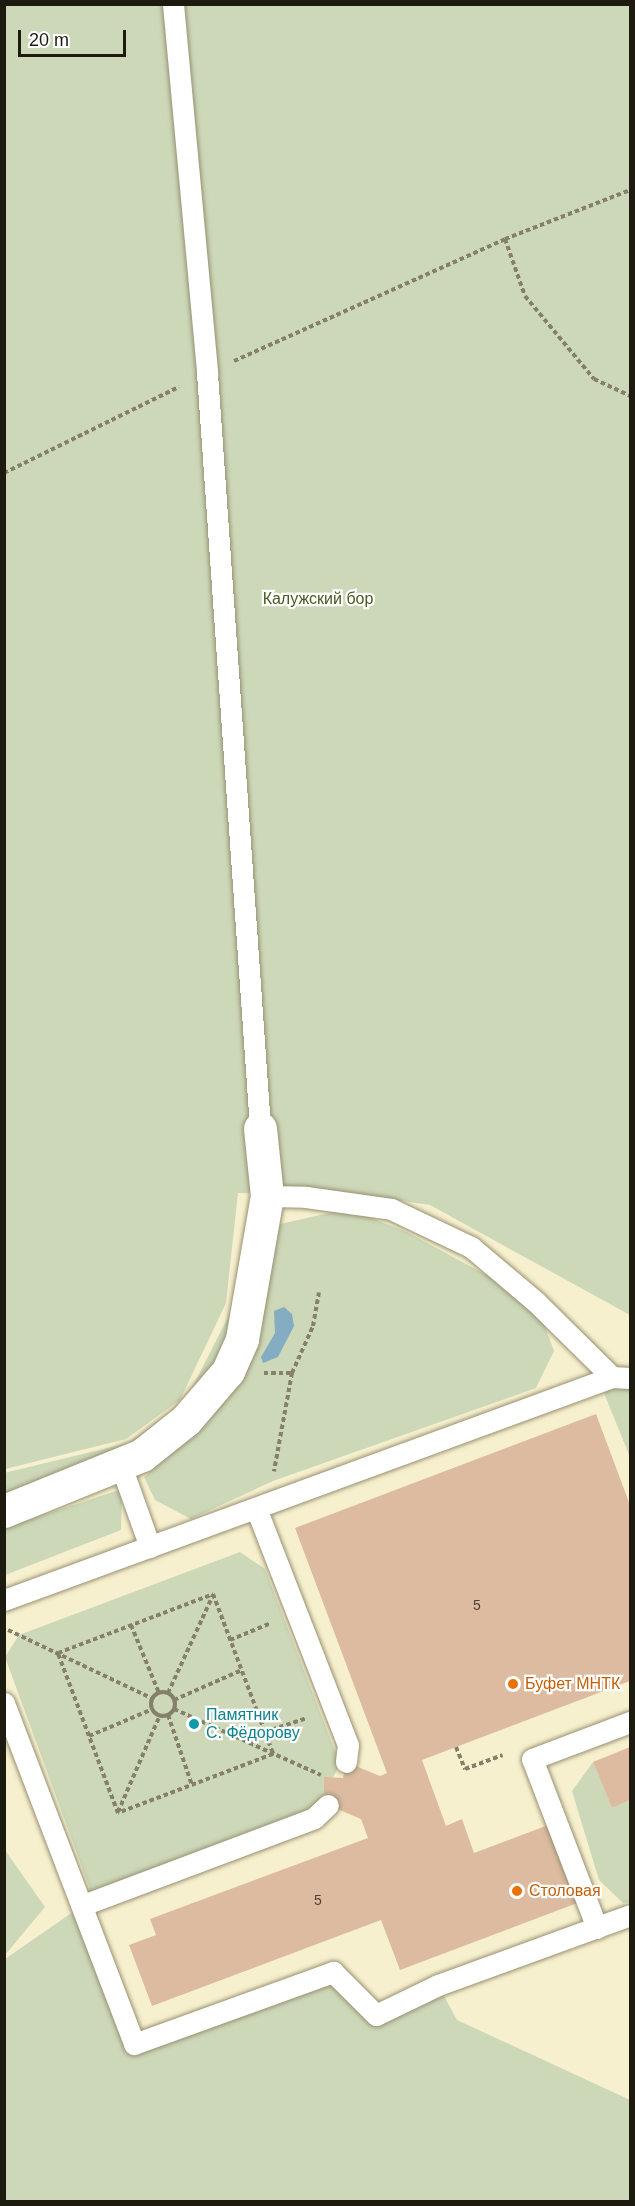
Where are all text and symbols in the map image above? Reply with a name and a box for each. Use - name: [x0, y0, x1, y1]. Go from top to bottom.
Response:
- scale bar: [21, 18, 129, 56]
- text: 20 m: [29, 30, 69, 50]
- park label: Калужский бор: [263, 589, 373, 609]
- house number: 5: [473, 1597, 481, 1613]
- place label: Буфет МНТК: [525, 1674, 620, 1694]
- marker: Буфет МНТК: [506, 1677, 520, 1691]
- place label: Памятник С. Фёдорову: [206, 1705, 300, 1743]
- marker: Памятник С. Фёдорову: [187, 1717, 201, 1731]
- place label: Столовая: [529, 1881, 601, 1901]
- marker: Столовая: [510, 1884, 524, 1898]
- house number: 5: [314, 1892, 322, 1908]

